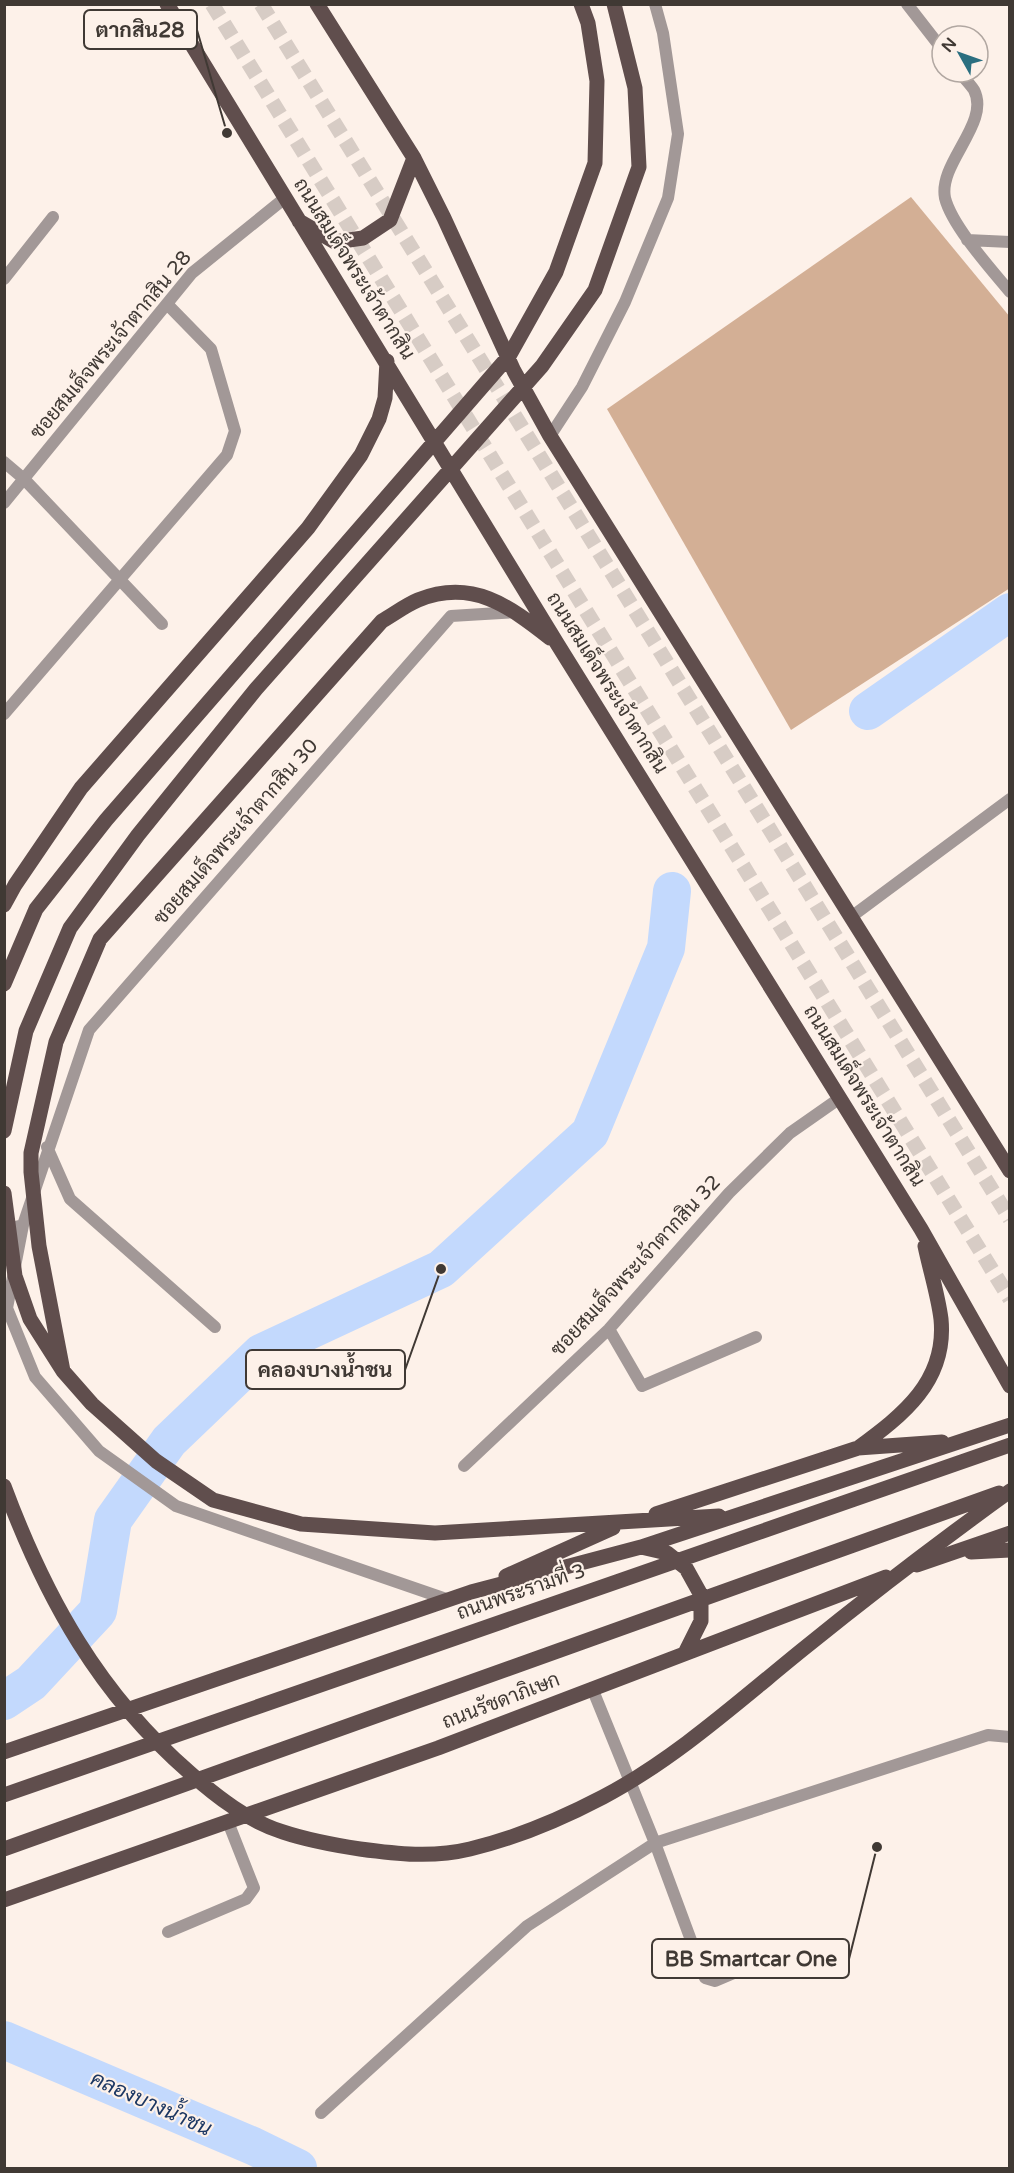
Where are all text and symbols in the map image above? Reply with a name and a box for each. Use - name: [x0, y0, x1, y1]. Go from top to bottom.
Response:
- callout: ตากสิน28: [84, 10, 197, 49]
- text: ตากสิน28: [95, 18, 185, 43]
- north arrow: [930, 24, 990, 84]
- text: N: [937, 34, 961, 56]
- street label: ถนนสมเด็จพระเจ้าตากสิน: [288, 172, 423, 364]
- street label: ซอยสมเด็จพระเจ้าตากสิน 28: [22, 243, 197, 444]
- street label: ถนนสมเด็จพระเจ้าตากสิน: [541, 586, 676, 778]
- street label: ซอยสมเด็จพระเจ้าตากสิน 30: [146, 732, 323, 930]
- street label: ถนนสมเด็จพระเจ้าตากสิน: [798, 999, 933, 1191]
- street label: ซอยสมเด็จพระเจ้าตากสิน 32: [543, 1168, 726, 1361]
- callout: คลองบางน้ำชน: [246, 1350, 405, 1389]
- text: คลองบางน้ำชน: [258, 1352, 392, 1383]
- street label: ถนนพระรามที่ 3: [452, 1553, 588, 1625]
- street label: ถนนรัชดาภิเษก: [438, 1667, 563, 1734]
- callout: BB Smartcar One: [652, 1939, 849, 1978]
- text: BB Smartcar One: [665, 1947, 837, 1972]
- water label: คลองบางน้ำชน: [87, 2061, 218, 2142]

